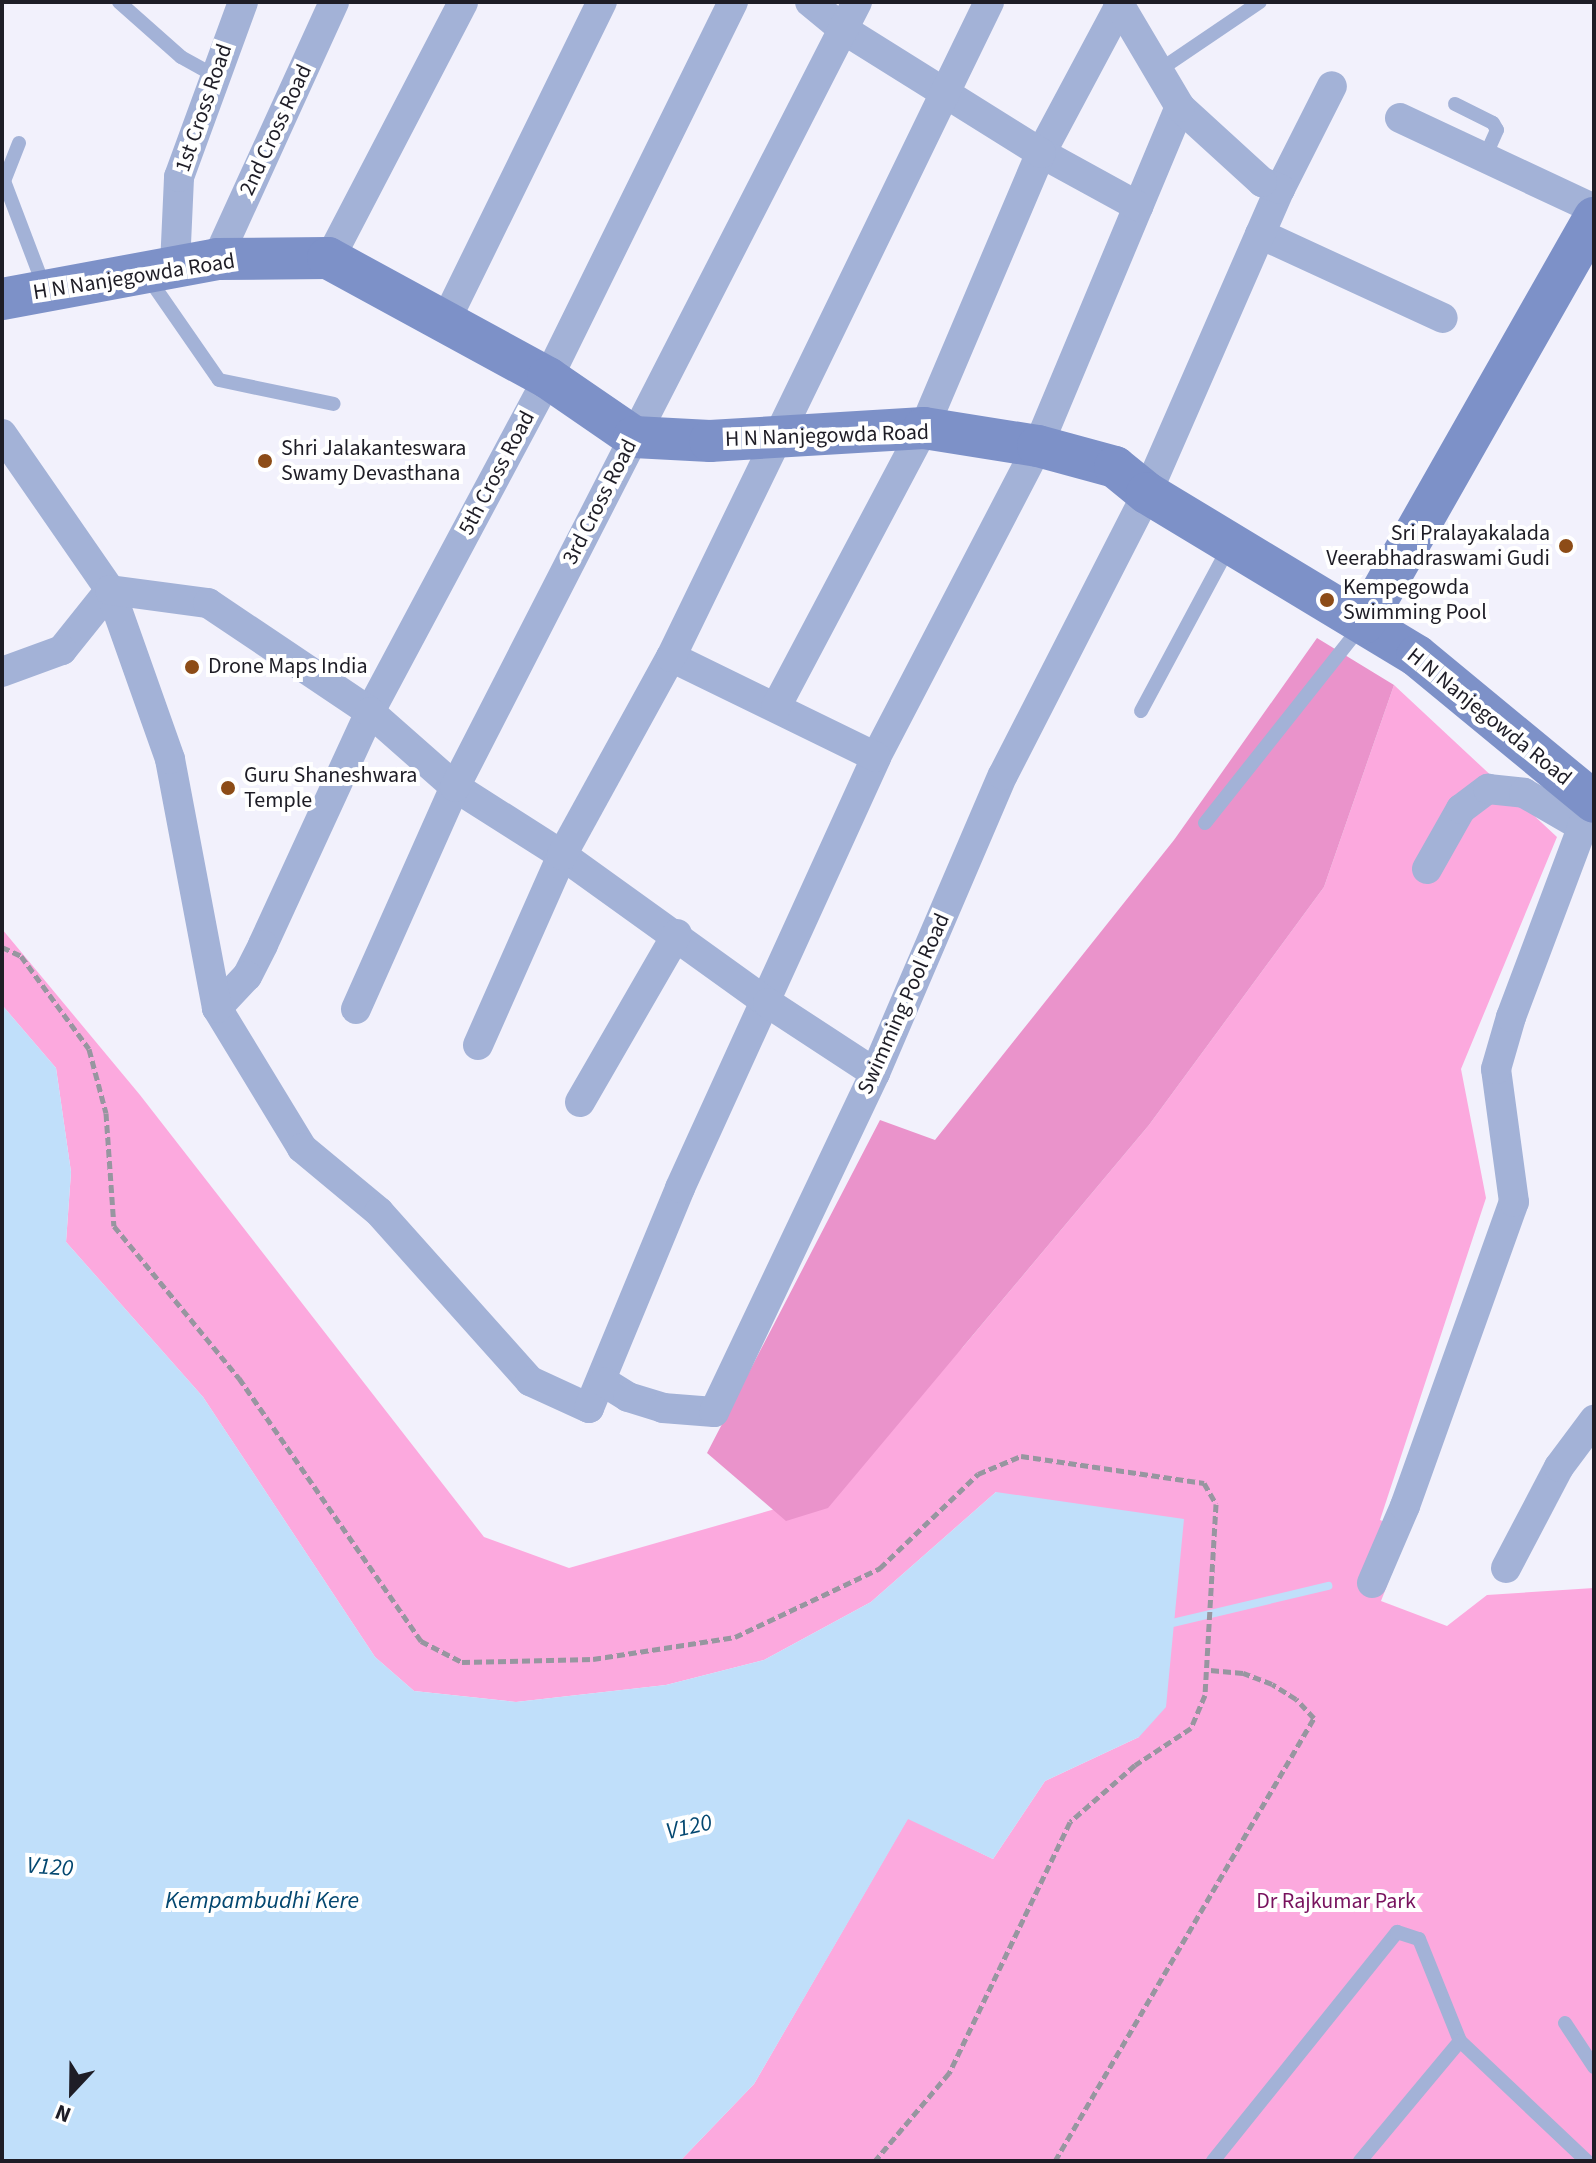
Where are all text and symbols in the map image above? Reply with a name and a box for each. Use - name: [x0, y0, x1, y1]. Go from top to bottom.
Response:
- street label: 1st Cross Road: [170, 41, 238, 175]
- street label: 2nd Cross Road: [234, 60, 318, 200]
- street label: H N Nanjegowda Road: [31, 248, 237, 306]
- street label: 5th Cross Road: [453, 406, 541, 540]
- street label: H N Nanjegowda Road: [725, 419, 929, 453]
- place label: Shri Jalakanteswara Swamy Devasthana: [281, 435, 466, 486]
- street label: 3rd Cross Road: [557, 435, 643, 569]
- marker: Shri Jalakanteswara Swamy Devasthana: [256, 452, 274, 470]
- place label: Sri Pralayakalada Veerabhadraswami Gudi: [1326, 520, 1550, 572]
- marker: Sri Pralayakalada Veerabhadraswami Gudi: [1557, 537, 1575, 555]
- place label: Kempegowda Swimming Pool: [1343, 574, 1487, 626]
- marker: Kempegowda Swimming Pool: [1318, 591, 1336, 609]
- street label: H N Nanjegowda Road: [1401, 643, 1577, 791]
- place label: Drone Maps India: [208, 654, 368, 680]
- marker: Drone Maps India: [183, 658, 201, 676]
- place label: Guru Shaneshwara Temple: [244, 762, 417, 814]
- marker: Guru Shaneshwara Temple: [219, 779, 237, 797]
- street label: Swimming Pool Road: [852, 909, 956, 1099]
- water label: V120: [663, 1808, 715, 1846]
- water label: V120: [26, 1851, 74, 1883]
- water label: Kempambudhi Kere: [165, 1887, 359, 1915]
- park label: Dr Rajkumar Park: [1256, 1889, 1416, 1915]
- north arrow: [32, 2051, 112, 2131]
- text: N: [50, 2096, 76, 2131]

